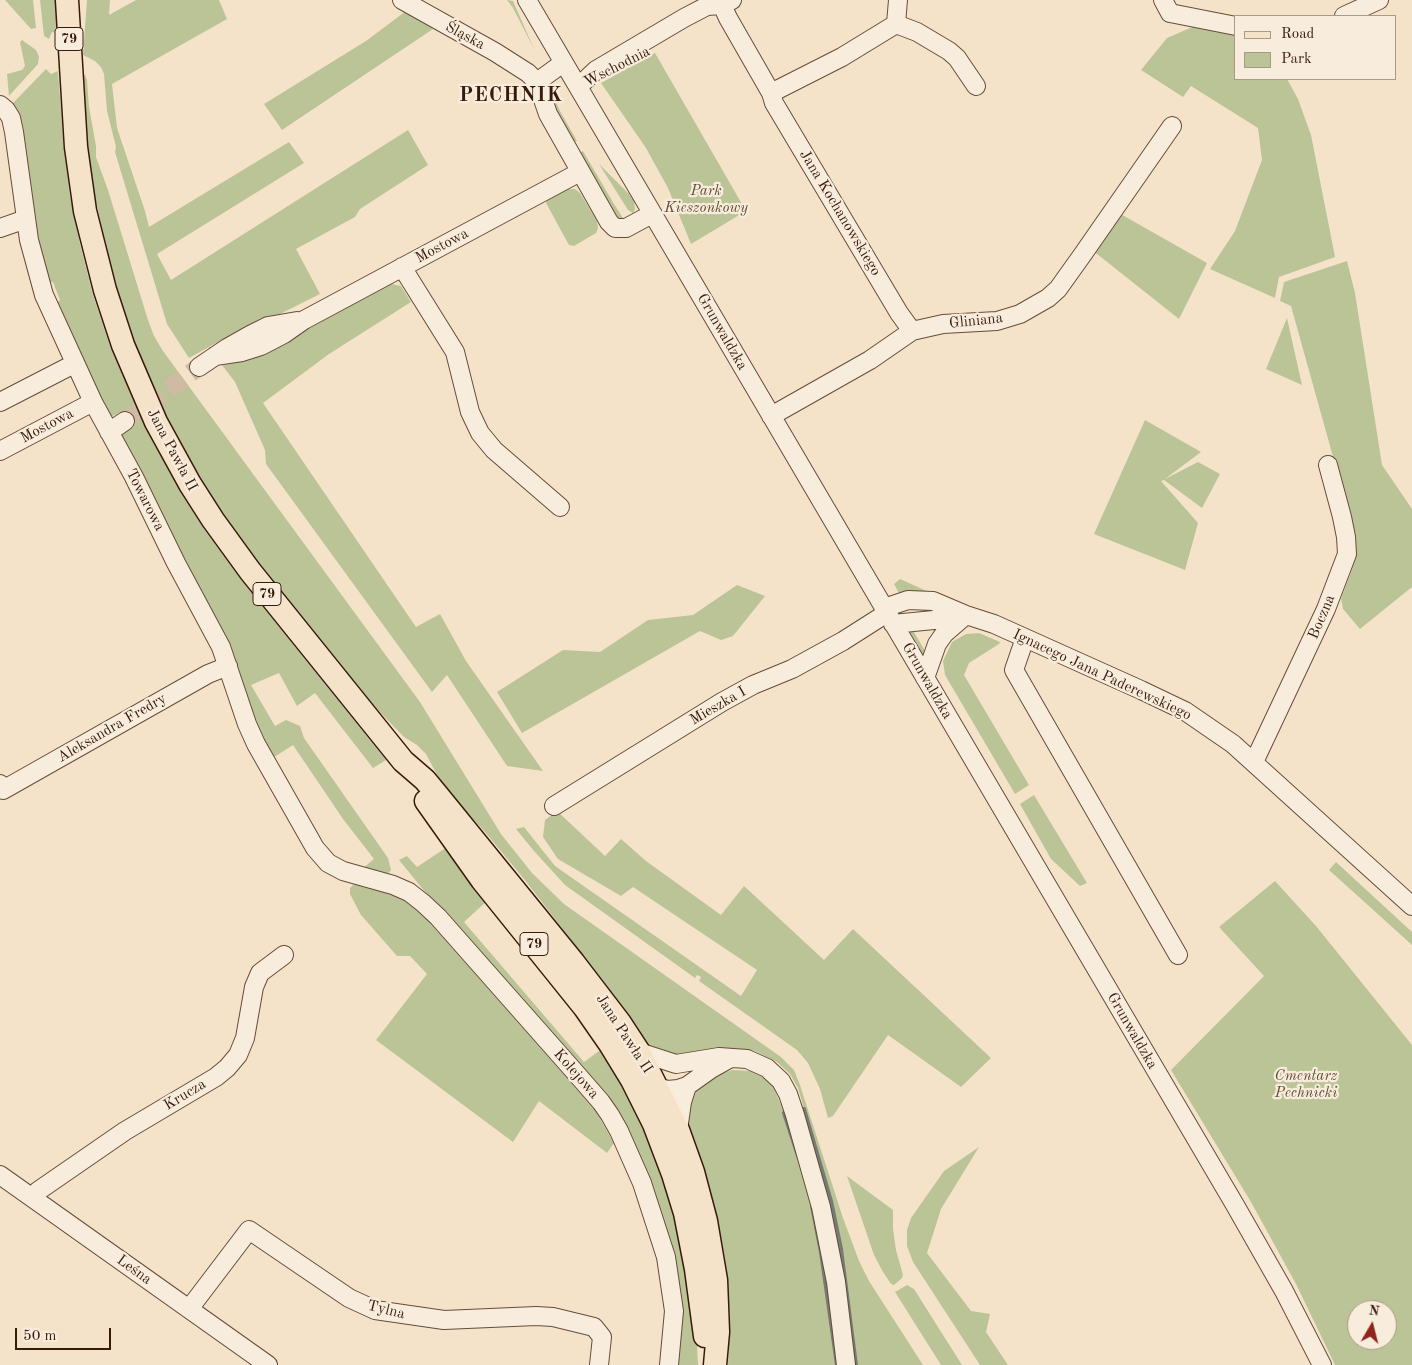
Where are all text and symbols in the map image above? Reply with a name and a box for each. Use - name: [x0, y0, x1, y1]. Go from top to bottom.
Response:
- legend: [1234, 15, 1397, 80]
- street label: Śląska: [442, 18, 488, 54]
- text: Road: [1281, 27, 1314, 42]
- road number: 79: [55, 28, 83, 50]
- street label: Wschodnia: [581, 43, 653, 91]
- text: Park: [1281, 52, 1312, 67]
- district label: PECHNIK: [458, 84, 564, 108]
- street label: Jana Kochanowskiego: [795, 147, 885, 279]
- park label: Park Kieszonkowy: [664, 182, 748, 217]
- street label: Mostowa: [412, 225, 472, 267]
- street label: Grunwaldzka: [693, 291, 751, 373]
- street label: Gliniana: [948, 309, 1004, 333]
- street label: Mostowa: [17, 405, 77, 447]
- street label: Jana Pawła II: [143, 406, 201, 494]
- street label: Towarowa: [122, 466, 168, 534]
- road number: 79: [253, 582, 281, 606]
- street label: Boczna: [1305, 592, 1339, 642]
- street label: Ignacego Jana Paderewskiego: [1010, 626, 1194, 724]
- street label: Grunwaldzka: [898, 640, 956, 722]
- street label: Mieszka I: [687, 683, 749, 729]
- street label: Aleksandra Fredry: [54, 689, 170, 767]
- road number: 79: [520, 932, 548, 956]
- street label: Grunwaldzka: [1103, 990, 1161, 1072]
- street label: Jana Pawła II: [592, 991, 656, 1077]
- street label: Kolejowa: [549, 1045, 603, 1103]
- park label: Cmentarz Pechnicki: [1275, 1067, 1337, 1102]
- street label: Krucza: [161, 1075, 209, 1115]
- street label: Leśna: [113, 1251, 155, 1289]
- street label: Tylna: [365, 1297, 407, 1323]
- north arrow: [1347, 1300, 1397, 1350]
- text: N: [1368, 1303, 1380, 1319]
- scale bar: [18, 1318, 114, 1350]
- text: 50 m: [23, 1329, 57, 1344]

